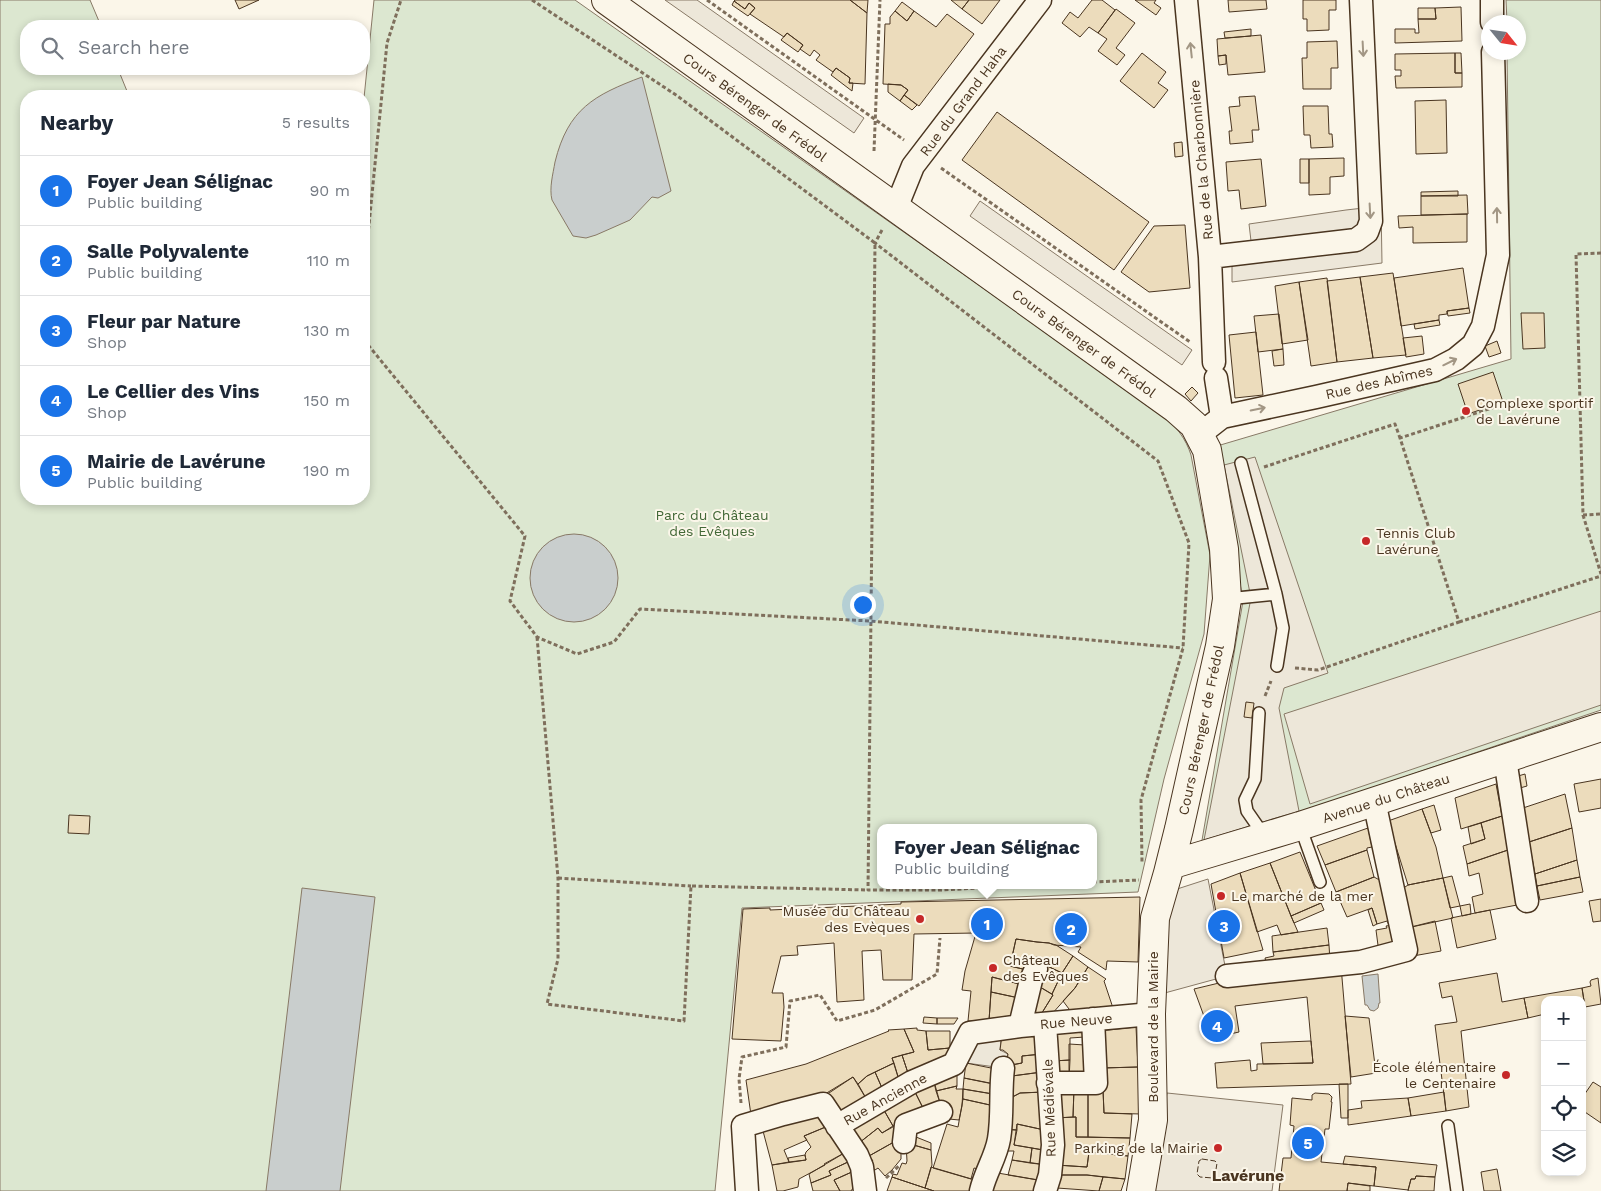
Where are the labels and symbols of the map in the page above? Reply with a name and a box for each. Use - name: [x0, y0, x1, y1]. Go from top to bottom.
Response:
- north arrow: [1481, 15, 1526, 60]
- one-way arrow: [1358, 40, 1368, 56]
- one-way arrow: [1186, 42, 1195, 58]
- street label: Rue du Grand Haha: [916, 43, 1010, 159]
- street label: Cours Bérenger de Frédol: [680, 49, 831, 165]
- street label: Rue de la Charbonnière: [1186, 79, 1216, 241]
- one-way arrow: [1366, 203, 1375, 219]
- one-way arrow: [1492, 208, 1502, 224]
- street label: Cours Bérenger de Frédol: [1009, 285, 1160, 401]
- one-way arrow: [1442, 357, 1457, 367]
- street label: Rue des Abîmes: [1324, 362, 1434, 402]
- place label: Complexe sportif de Lavérune: [1476, 395, 1594, 427]
- one-way arrow: [1250, 404, 1266, 413]
- marker: Complexe sportif de Lavérune: [1460, 405, 1472, 417]
- park label: Parc du Château des Evêques: [655, 507, 769, 539]
- place label: Tennis Club Lavérune: [1376, 525, 1456, 557]
- marker: Tennis Club Lavérune: [1360, 535, 1372, 547]
- your location: [850, 592, 876, 618]
- street label: Cours Bérenger de Frédol: [1175, 643, 1227, 817]
- street label: Avenue du Château: [1320, 770, 1452, 826]
- place label: Le marché de la mer: [1231, 888, 1374, 904]
- marker: Le marché de la mer: [1215, 890, 1227, 902]
- place label: Musée du Château des Evèques: [783, 903, 910, 935]
- pin: 1: [971, 905, 1003, 943]
- pin: 3: [1208, 907, 1240, 945]
- pin: 2: [1055, 910, 1087, 948]
- marker: Musée du Château des Evèques: [914, 913, 926, 925]
- street label: Boulevard de la Mairie: [1145, 951, 1161, 1103]
- place label: Château des Evêques: [1003, 952, 1089, 984]
- marker: Château des Evêques: [987, 962, 999, 974]
- pin: 4: [1201, 1007, 1233, 1045]
- street label: Rue Neuve: [1039, 1010, 1113, 1032]
- street label: Rue Médiévale: [1039, 1059, 1059, 1157]
- place label: École élémentaire le Centenaire: [1372, 1059, 1496, 1091]
- street label: Rue Ancienne: [840, 1069, 930, 1129]
- marker: École élémentaire le Centenaire: [1500, 1069, 1512, 1081]
- pin: 5: [1292, 1124, 1324, 1162]
- place label: Parking de la Mairie: [1074, 1140, 1208, 1156]
- marker: Parking de la Mairie: [1212, 1142, 1224, 1154]
- district label: Lavérune: [1212, 1166, 1284, 1185]

